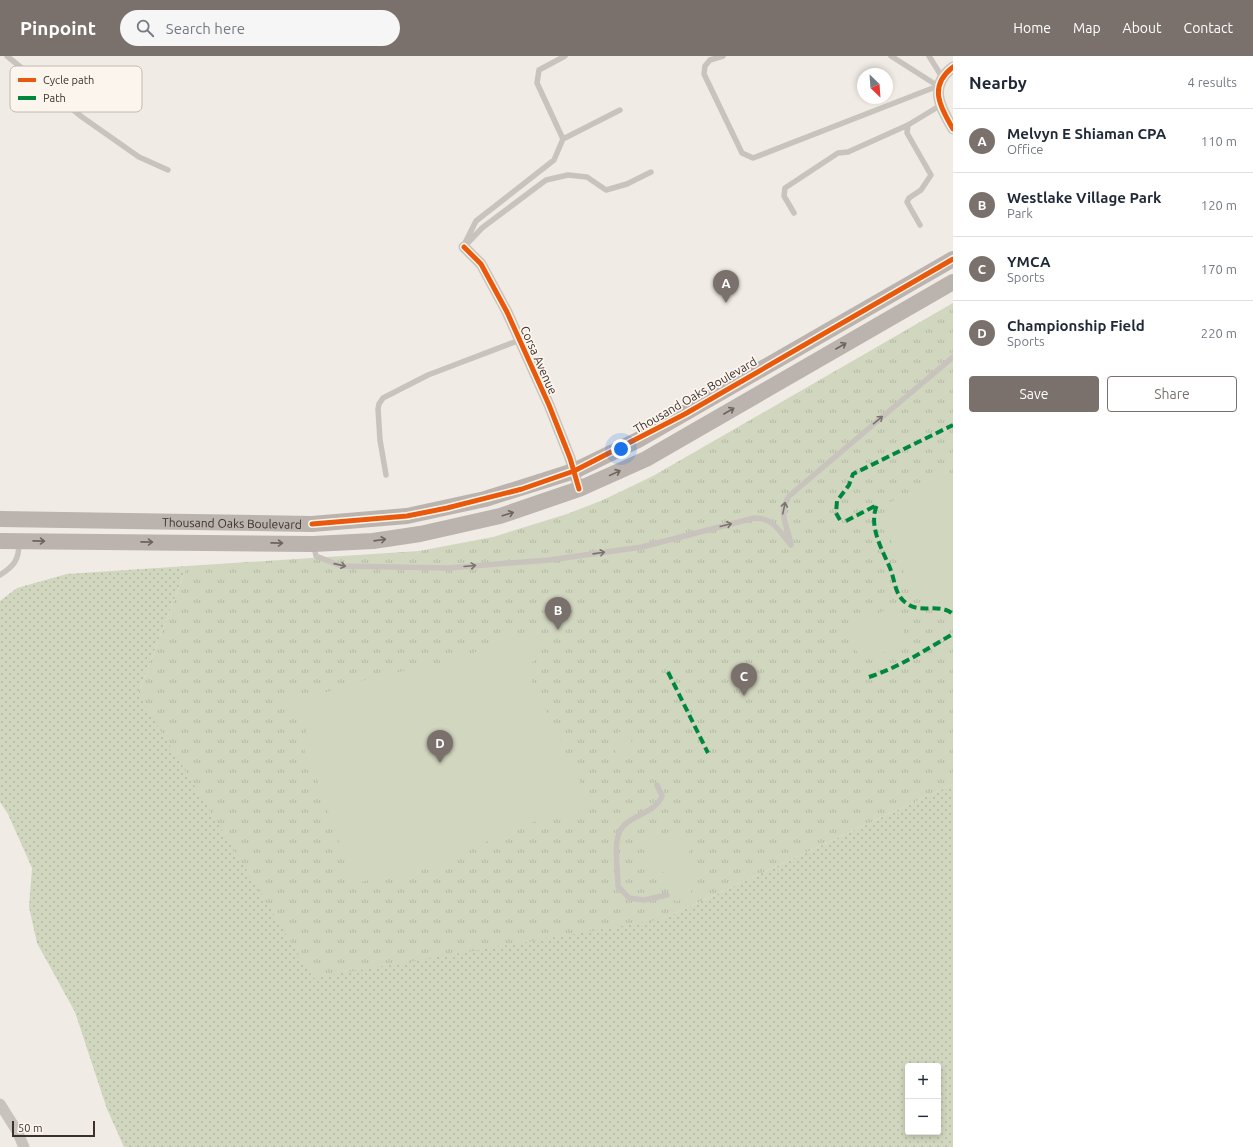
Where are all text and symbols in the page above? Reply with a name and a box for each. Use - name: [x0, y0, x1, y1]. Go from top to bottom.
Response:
- search box: [120, 10, 400, 46]
- text: Pinpoint: [20, 17, 96, 39]
- icon: search: [134, 17, 156, 39]
- text: Search here: [166, 20, 245, 37]
- text: Home: [1013, 20, 1051, 36]
- text: Map: [1073, 20, 1101, 36]
- text: About: [1123, 20, 1162, 36]
- text: Contact: [1184, 20, 1233, 36]
- legend: [10, 66, 142, 112]
- north arrow: [857, 68, 893, 104]
- text: Nearby: [969, 73, 1027, 92]
- text: Cycle path: [43, 74, 94, 86]
- text: 4 results: [1187, 75, 1237, 89]
- text: Path: [43, 92, 66, 104]
- text: Melvyn E Shiaman CPA: [1007, 125, 1166, 142]
- text: A: [977, 134, 987, 148]
- text: 110 m: [1201, 134, 1237, 148]
- text: Office: [1007, 142, 1043, 156]
- text: Westlake Village Park: [1007, 189, 1161, 206]
- text: B: [978, 198, 986, 212]
- text: 120 m: [1201, 198, 1237, 212]
- text: Park: [1007, 206, 1033, 220]
- text: YMCA: [1007, 253, 1051, 270]
- text: C: [978, 262, 986, 276]
- text: 170 m: [1201, 262, 1237, 276]
- pin: A: [713, 270, 739, 303]
- text: Sports: [1007, 270, 1045, 284]
- text: Championship Field: [1007, 317, 1145, 334]
- street label: Corsa Avenue: [518, 324, 560, 396]
- text: D: [977, 326, 987, 340]
- text: 220 m: [1201, 326, 1237, 340]
- text: Sports: [1007, 334, 1045, 348]
- one-way arrow: [835, 342, 847, 350]
- street label: Thousand Oaks Boulevard: [631, 354, 759, 436]
- button: Save: [969, 376, 1099, 412]
- button: Share: [1107, 376, 1237, 412]
- one-way arrow: [723, 407, 735, 415]
- one-way arrow: [873, 416, 884, 425]
- your location: [611, 439, 631, 459]
- one-way arrow: [608, 469, 620, 476]
- one-way arrow: [781, 501, 789, 514]
- one-way arrow: [501, 510, 514, 517]
- street label: Thousand Oaks Boulevard: [162, 515, 302, 530]
- one-way arrow: [719, 521, 732, 528]
- one-way arrow: [373, 536, 386, 544]
- one-way arrow: [32, 537, 45, 545]
- one-way arrow: [140, 538, 153, 546]
- one-way arrow: [270, 539, 283, 547]
- one-way arrow: [592, 549, 605, 557]
- one-way arrow: [334, 562, 347, 570]
- one-way arrow: [463, 563, 476, 570]
- pin: B: [545, 597, 571, 630]
- pin: C: [731, 663, 757, 696]
- pin: D: [427, 730, 453, 763]
- map controls: [905, 1063, 941, 1135]
- button: +: [905, 1063, 941, 1099]
- button: −: [905, 1099, 941, 1135]
- scale bar: [12, 1119, 95, 1138]
- text: 50 m: [18, 1122, 42, 1134]

